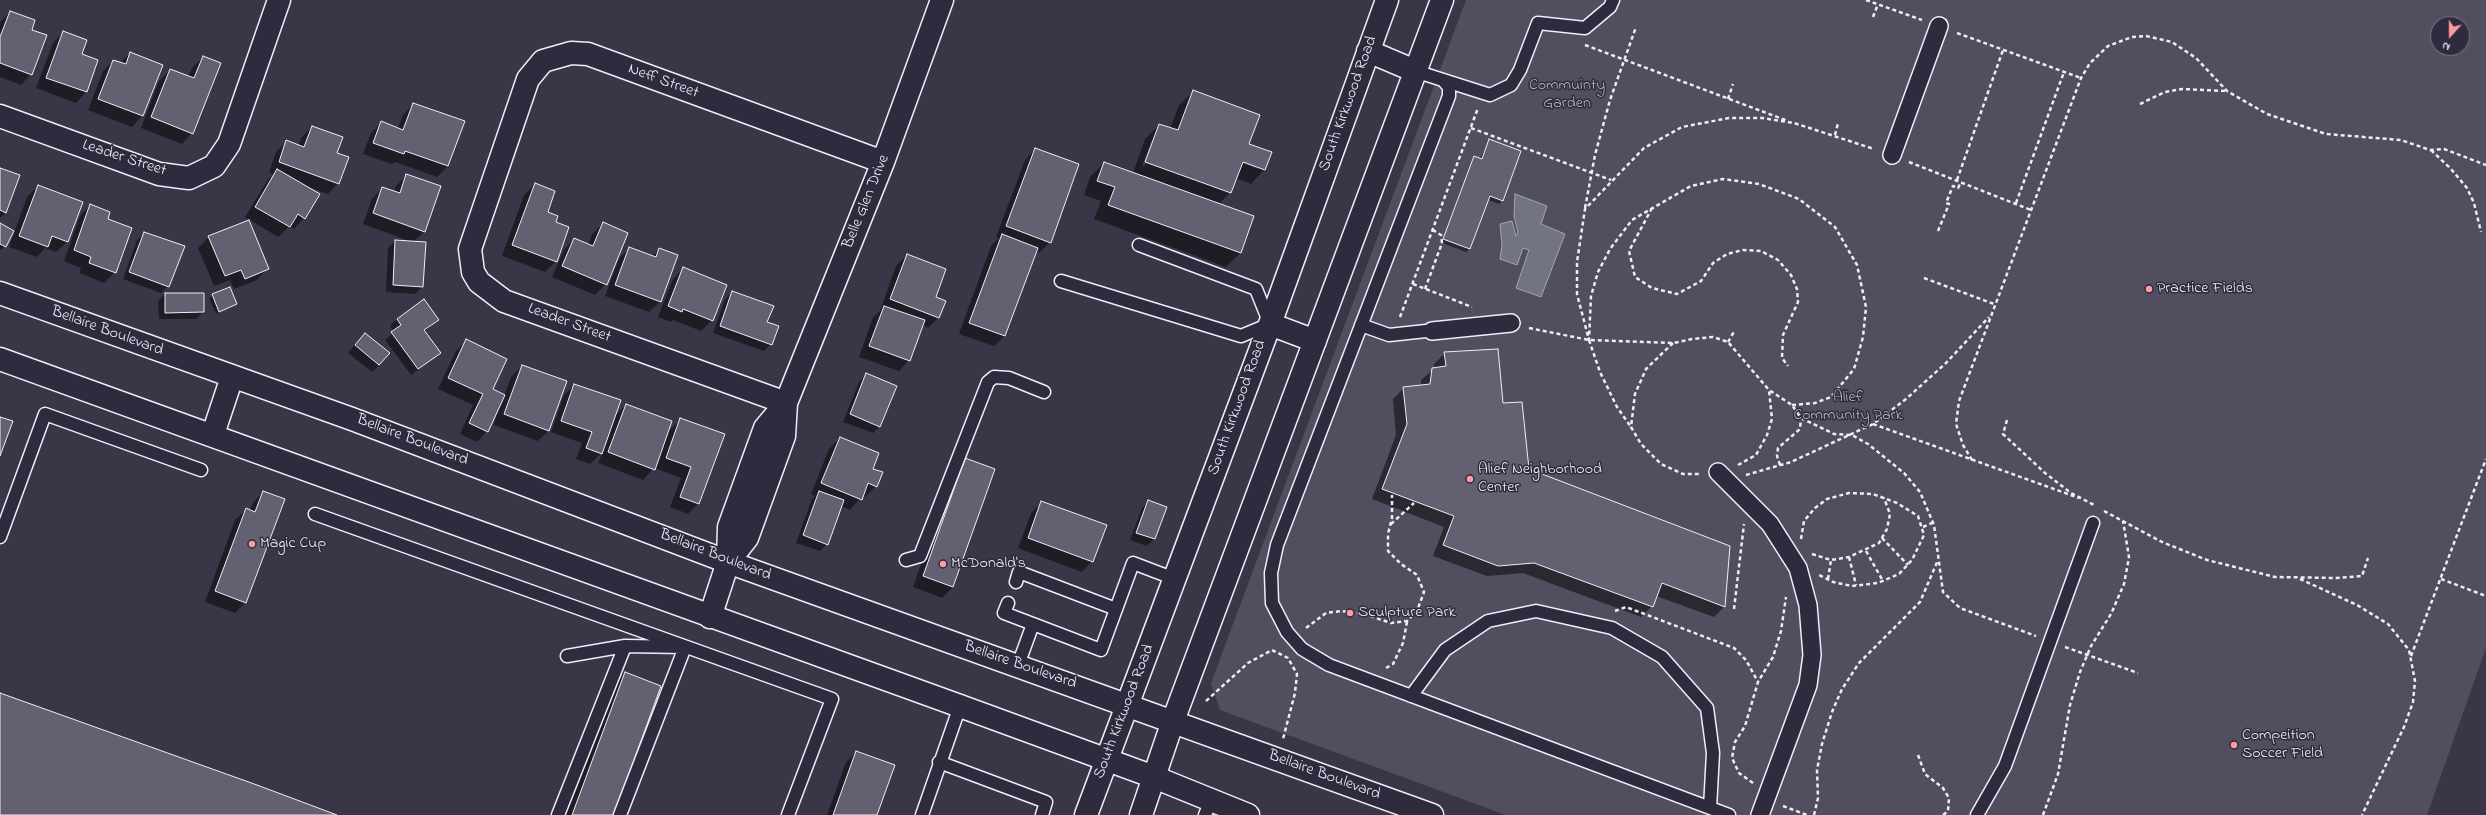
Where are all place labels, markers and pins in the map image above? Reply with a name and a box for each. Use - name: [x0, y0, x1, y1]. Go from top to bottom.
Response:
- place label: Practice Fields: [2157, 279, 2253, 299]
- marker: Practice Fields: [2144, 284, 2154, 294]
- place label: Alief Neighborhood Center: [1478, 460, 1602, 498]
- marker: Alief Neighborhood Center: [1465, 474, 1475, 484]
- place label: Magic Cup: [260, 534, 326, 554]
- marker: Magic Cup: [247, 539, 257, 549]
- place label: McDonald's: [951, 554, 1026, 574]
- marker: McDonald's: [938, 559, 948, 569]
- place label: Sculpture Park: [1358, 603, 1455, 623]
- marker: Sculpture Park: [1345, 608, 1355, 618]
- place label: Compeition Soccer Field: [2242, 726, 2323, 764]
- marker: Compeition Soccer Field: [2229, 740, 2239, 750]

